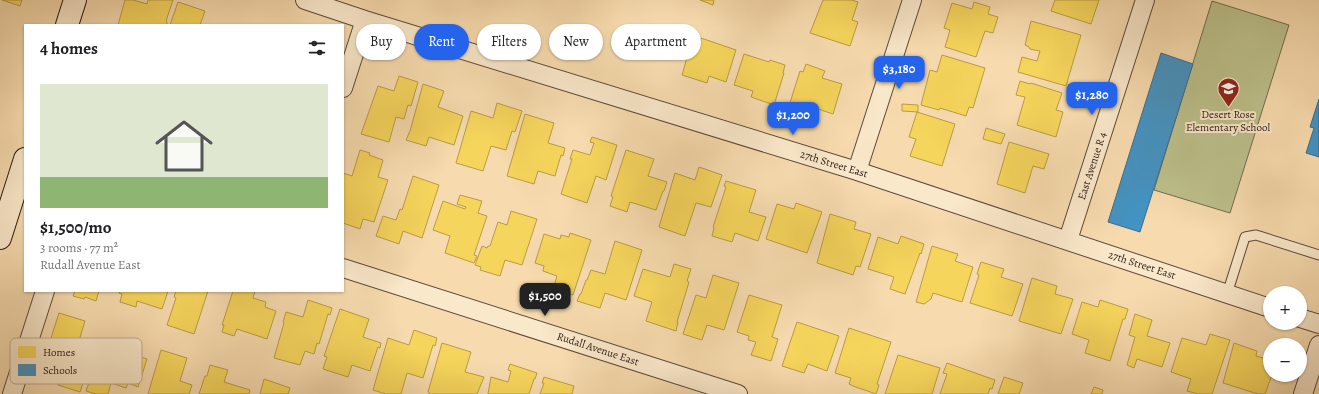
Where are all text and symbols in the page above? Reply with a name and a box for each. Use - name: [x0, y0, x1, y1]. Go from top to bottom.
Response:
- chip: Buy: [356, 24, 406, 60]
- chip: Rent: [414, 24, 469, 60]
- chip: Filters: [477, 24, 541, 60]
- chip: New: [549, 24, 603, 60]
- chip: Apartment: [611, 24, 701, 60]
- text: 4 homes: [40, 37, 98, 60]
- icon: filters: [306, 37, 328, 59]
- pin: $3,180: [866, 56, 932, 90]
- text: $3,180: [883, 60, 915, 77]
- school or university icon: Desert Rose Elementary School: [1215, 75, 1241, 108]
- pin: $1,280: [1059, 82, 1125, 116]
- text: $1,280: [1075, 86, 1109, 103]
- pin: $1,200: [760, 102, 826, 136]
- text: $1,200: [776, 106, 810, 123]
- place label: Desert Rose Elementary School: [1186, 107, 1270, 135]
- icon: home: [148, 110, 220, 182]
- street label: East Avenue R 4: [1074, 130, 1110, 202]
- street label: 27th Street East: [798, 147, 870, 182]
- text: $1,500/mo: [40, 216, 112, 239]
- text: 3 rooms · 77 m²: [40, 239, 118, 256]
- street label: 27th Street East: [1106, 247, 1178, 283]
- text: Rudall Avenue East: [40, 256, 141, 273]
- pin: $1,500: [512, 283, 578, 317]
- map controls: [1263, 286, 1307, 382]
- button: +: [1263, 286, 1307, 330]
- text: $1,500: [529, 287, 561, 304]
- street label: Rudall Avenue East: [555, 329, 641, 369]
- legend: [10, 338, 142, 384]
- button: −: [1263, 338, 1307, 382]
- text: Homes: [43, 345, 75, 360]
- text: Schools: [43, 363, 77, 378]

